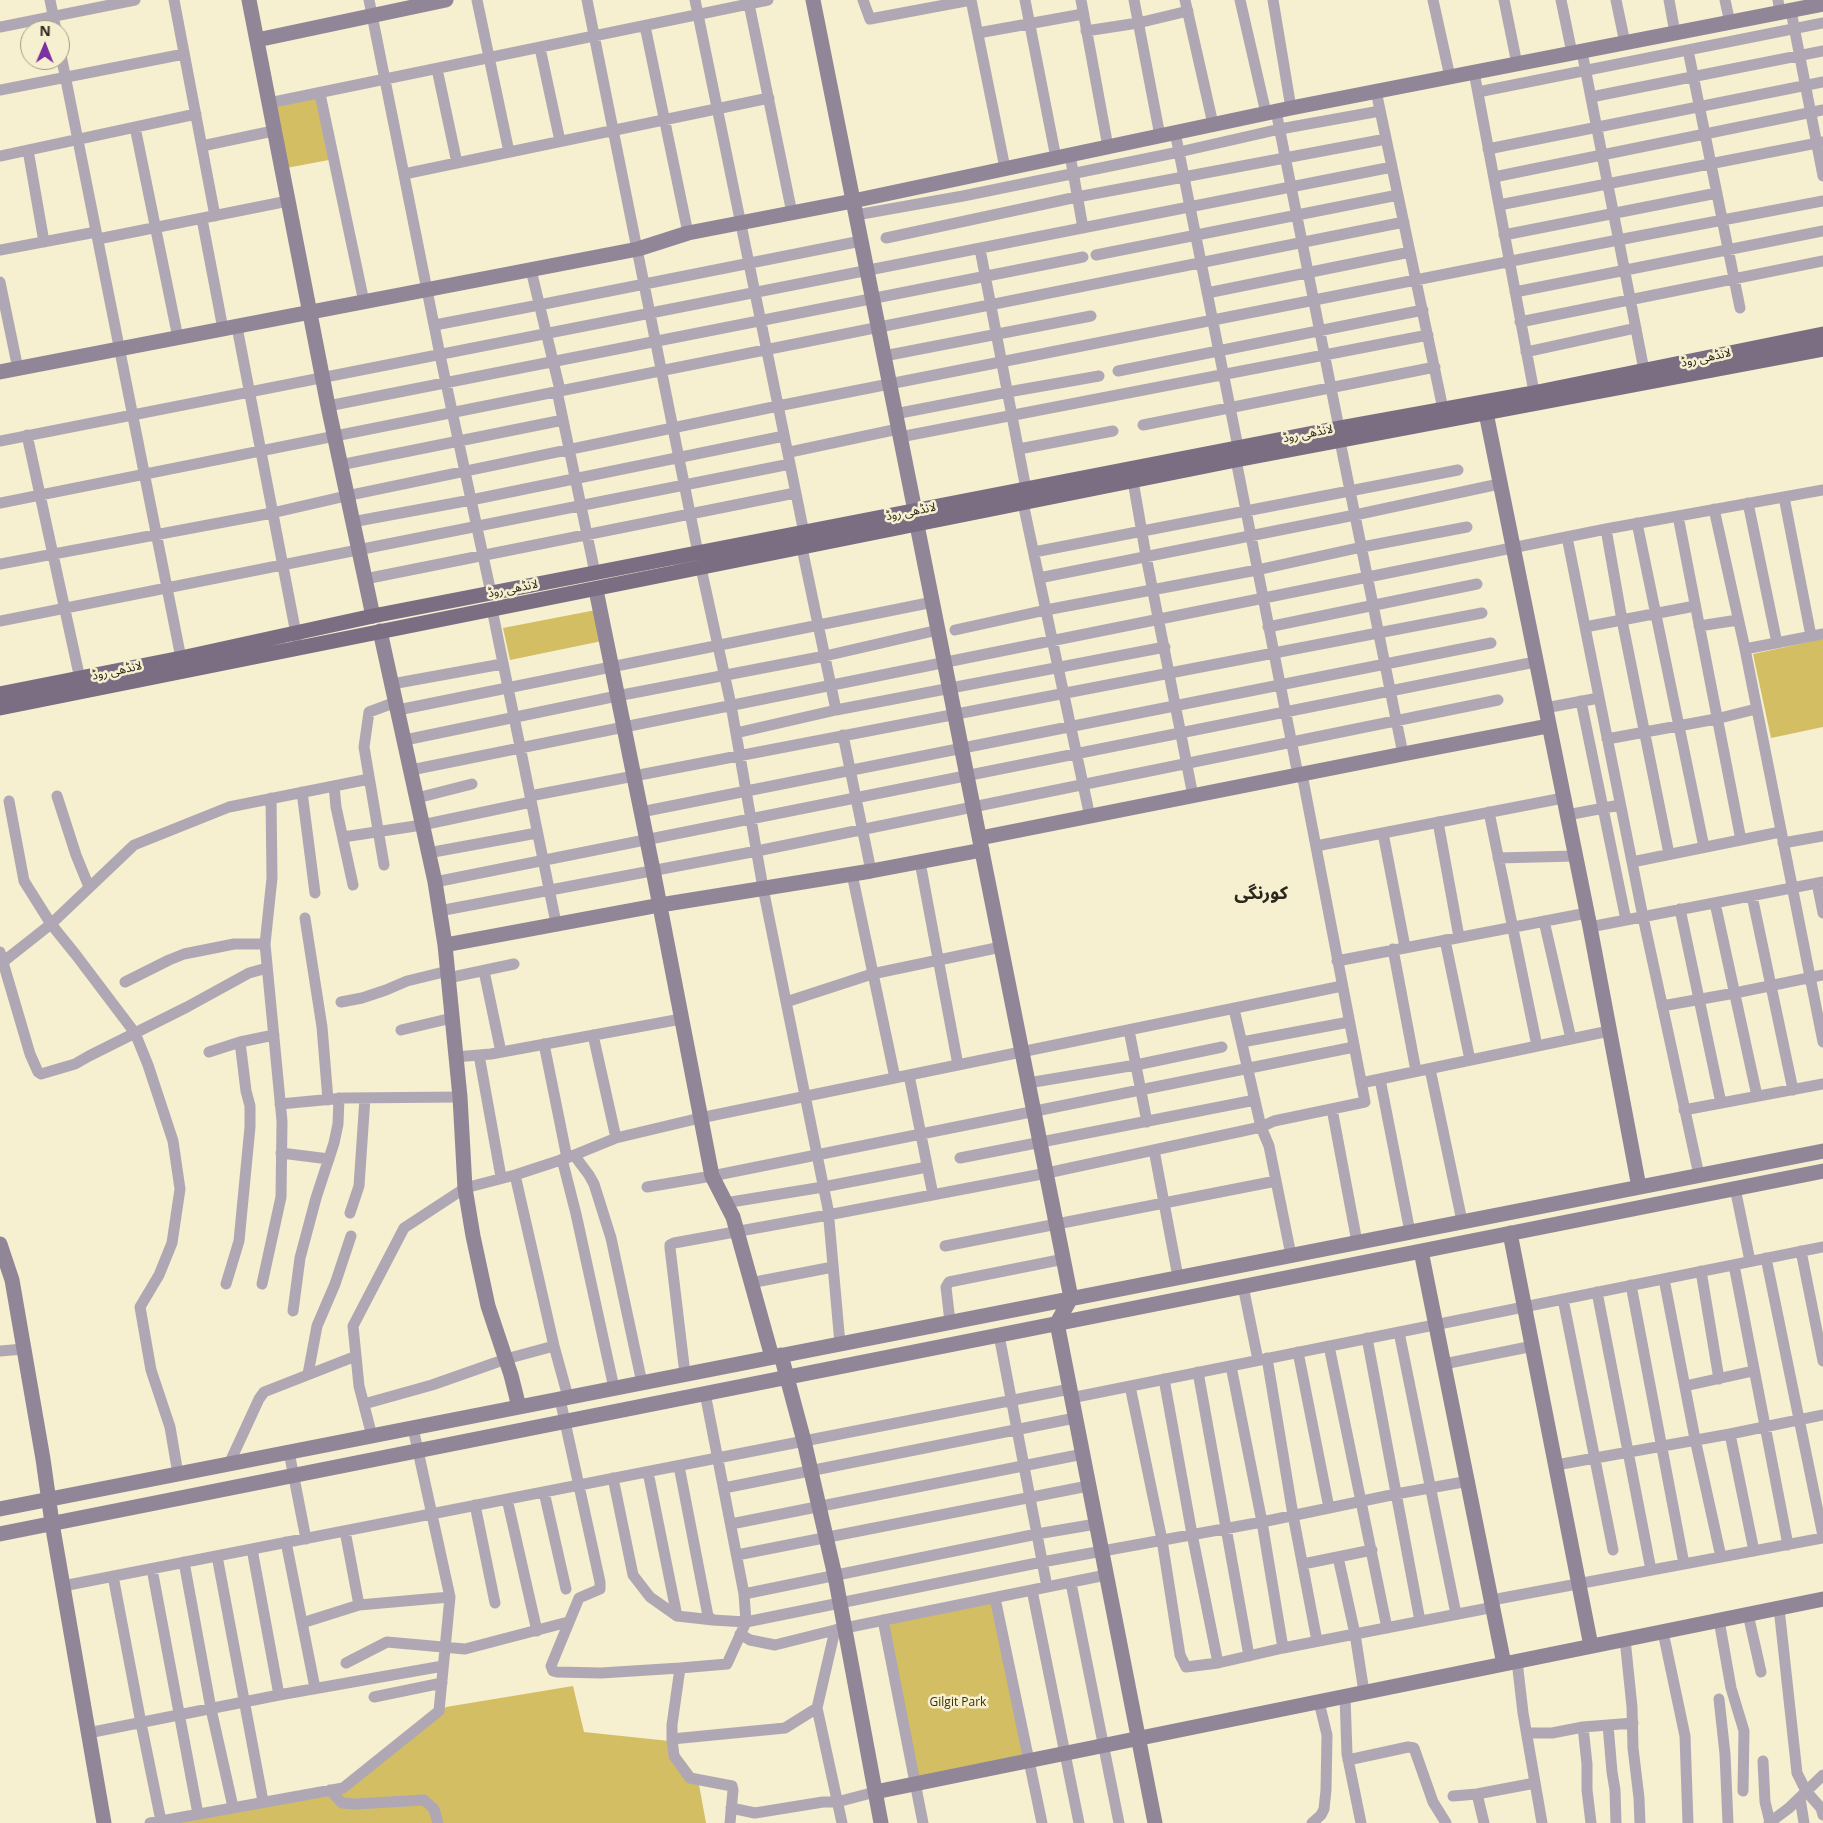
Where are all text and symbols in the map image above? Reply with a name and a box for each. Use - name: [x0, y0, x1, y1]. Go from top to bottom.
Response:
- north arrow: [20, 20, 70, 70]
- text: N: [39, 21, 51, 40]
- street label: لانڈھی روڈ: [1680, 346, 1732, 370]
- street label: لانڈھی روڈ: [1282, 422, 1334, 446]
- street label: لانڈھی روڈ: [885, 500, 937, 524]
- street label: لانڈھی روڈ: [487, 577, 539, 601]
- street label: لانڈھی روڈ: [91, 659, 143, 683]
- district label: کورنگی: [1234, 883, 1288, 905]
- park label: Gilgit Park: [930, 1696, 986, 1710]

